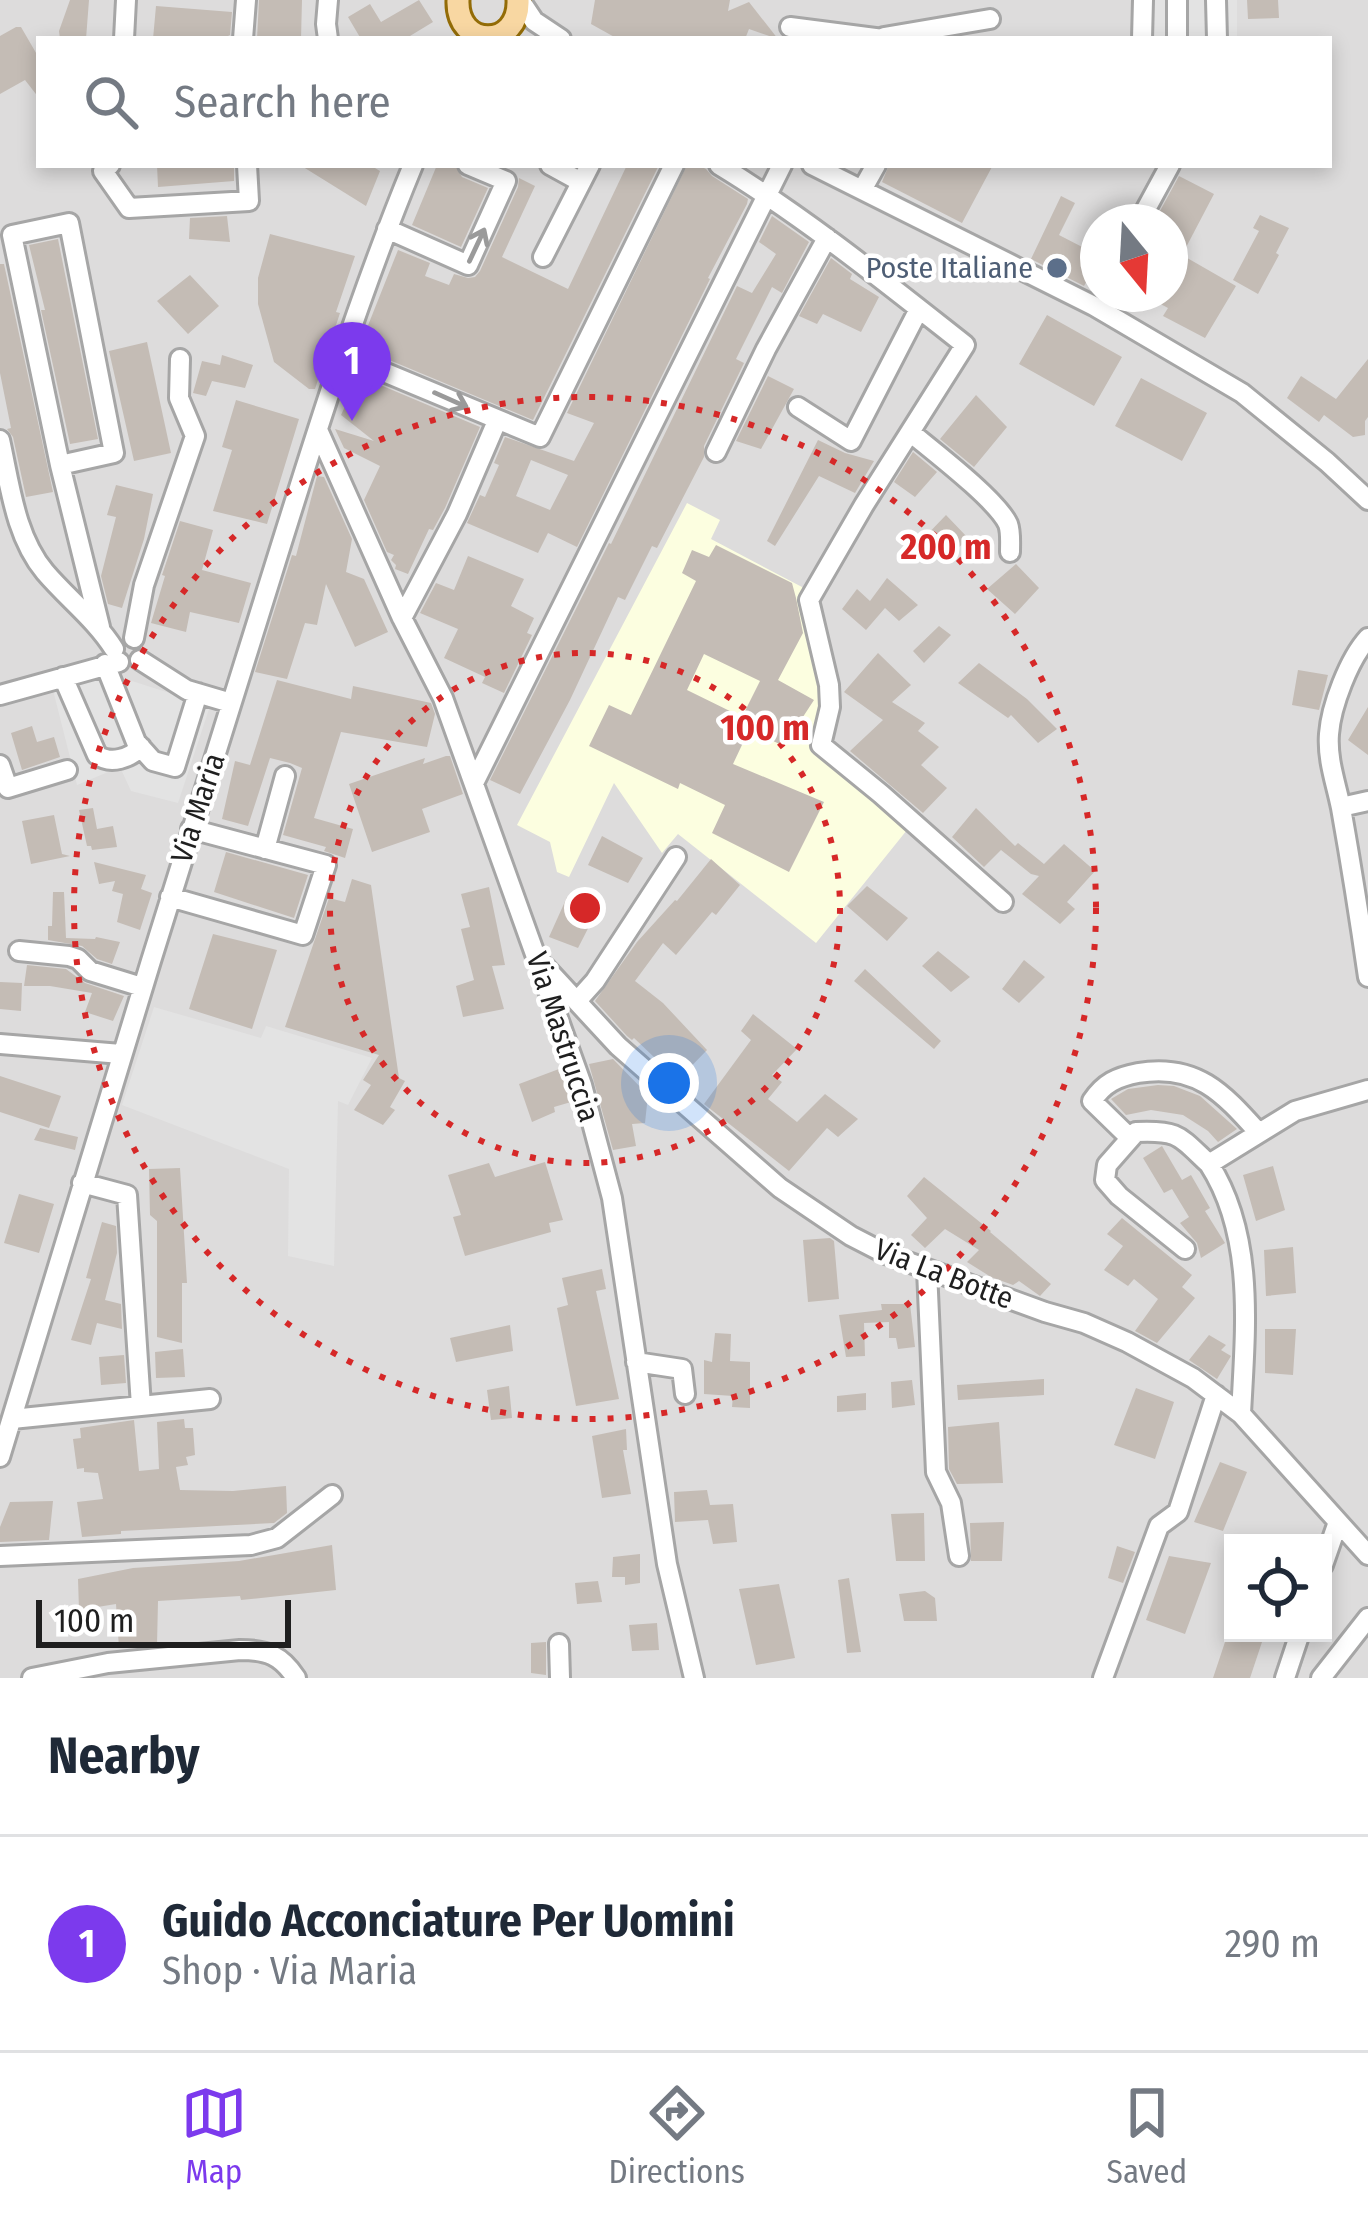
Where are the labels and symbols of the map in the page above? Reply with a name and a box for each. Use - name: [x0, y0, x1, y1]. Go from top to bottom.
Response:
- north arrow: [1080, 204, 1188, 312]
- one-way arrow: [467, 228, 489, 264]
- place label: Poste Italiane: [866, 250, 1033, 286]
- marker: Poste Italiane: [1044, 255, 1070, 281]
- pin: 1: [313, 322, 391, 421]
- one-way arrow: [432, 391, 468, 413]
- text: 200 m: [900, 525, 991, 569]
- text: 100 m: [720, 706, 810, 750]
- street label: Via Maria: [163, 749, 233, 867]
- centre of rings: [564, 887, 606, 929]
- street label: Via Mastruccia: [519, 947, 607, 1127]
- your location: [639, 1053, 699, 1113]
- street label: Via La Botte: [870, 1231, 1018, 1317]
- scale bar: [36, 1594, 291, 1647]

